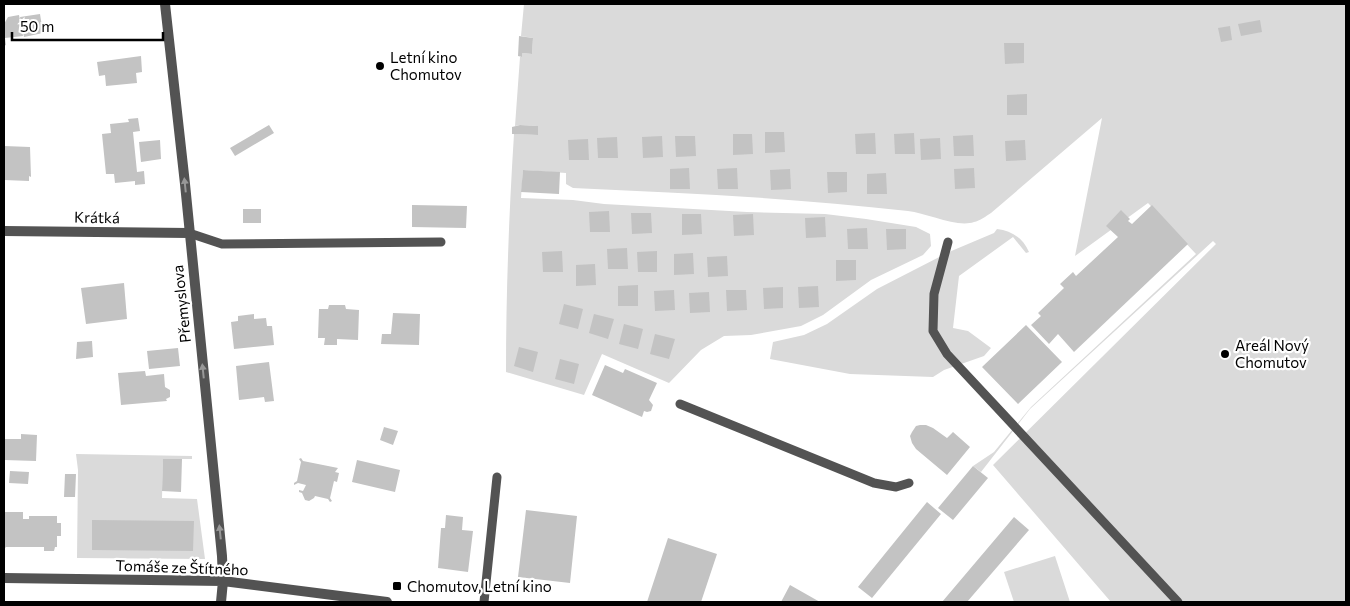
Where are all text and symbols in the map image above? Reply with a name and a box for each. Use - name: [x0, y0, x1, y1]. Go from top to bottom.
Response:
- scale bar: [12, 10, 164, 42]
- text: 50 m: [20, 17, 54, 35]
- place label: Letní kino Chomutov: [390, 48, 462, 83]
- marker: Letní kino Chomutov: [374, 60, 386, 72]
- one-way arrow: [181, 177, 189, 193]
- street label: Krátká: [74, 208, 120, 226]
- street label: Přemyslova: [168, 264, 194, 344]
- place label: Areál Nový Chomutov: [1235, 336, 1309, 371]
- marker: Areál Nový Chomutov: [1219, 348, 1231, 360]
- one-way arrow: [199, 362, 207, 378]
- one-way arrow: [216, 524, 224, 540]
- street label: Tomáše ze Štítného: [115, 555, 249, 578]
- place label: Chomutov, Letní kino: [407, 577, 552, 595]
- marker: Chomutov, Letní kino: [391, 580, 403, 592]

